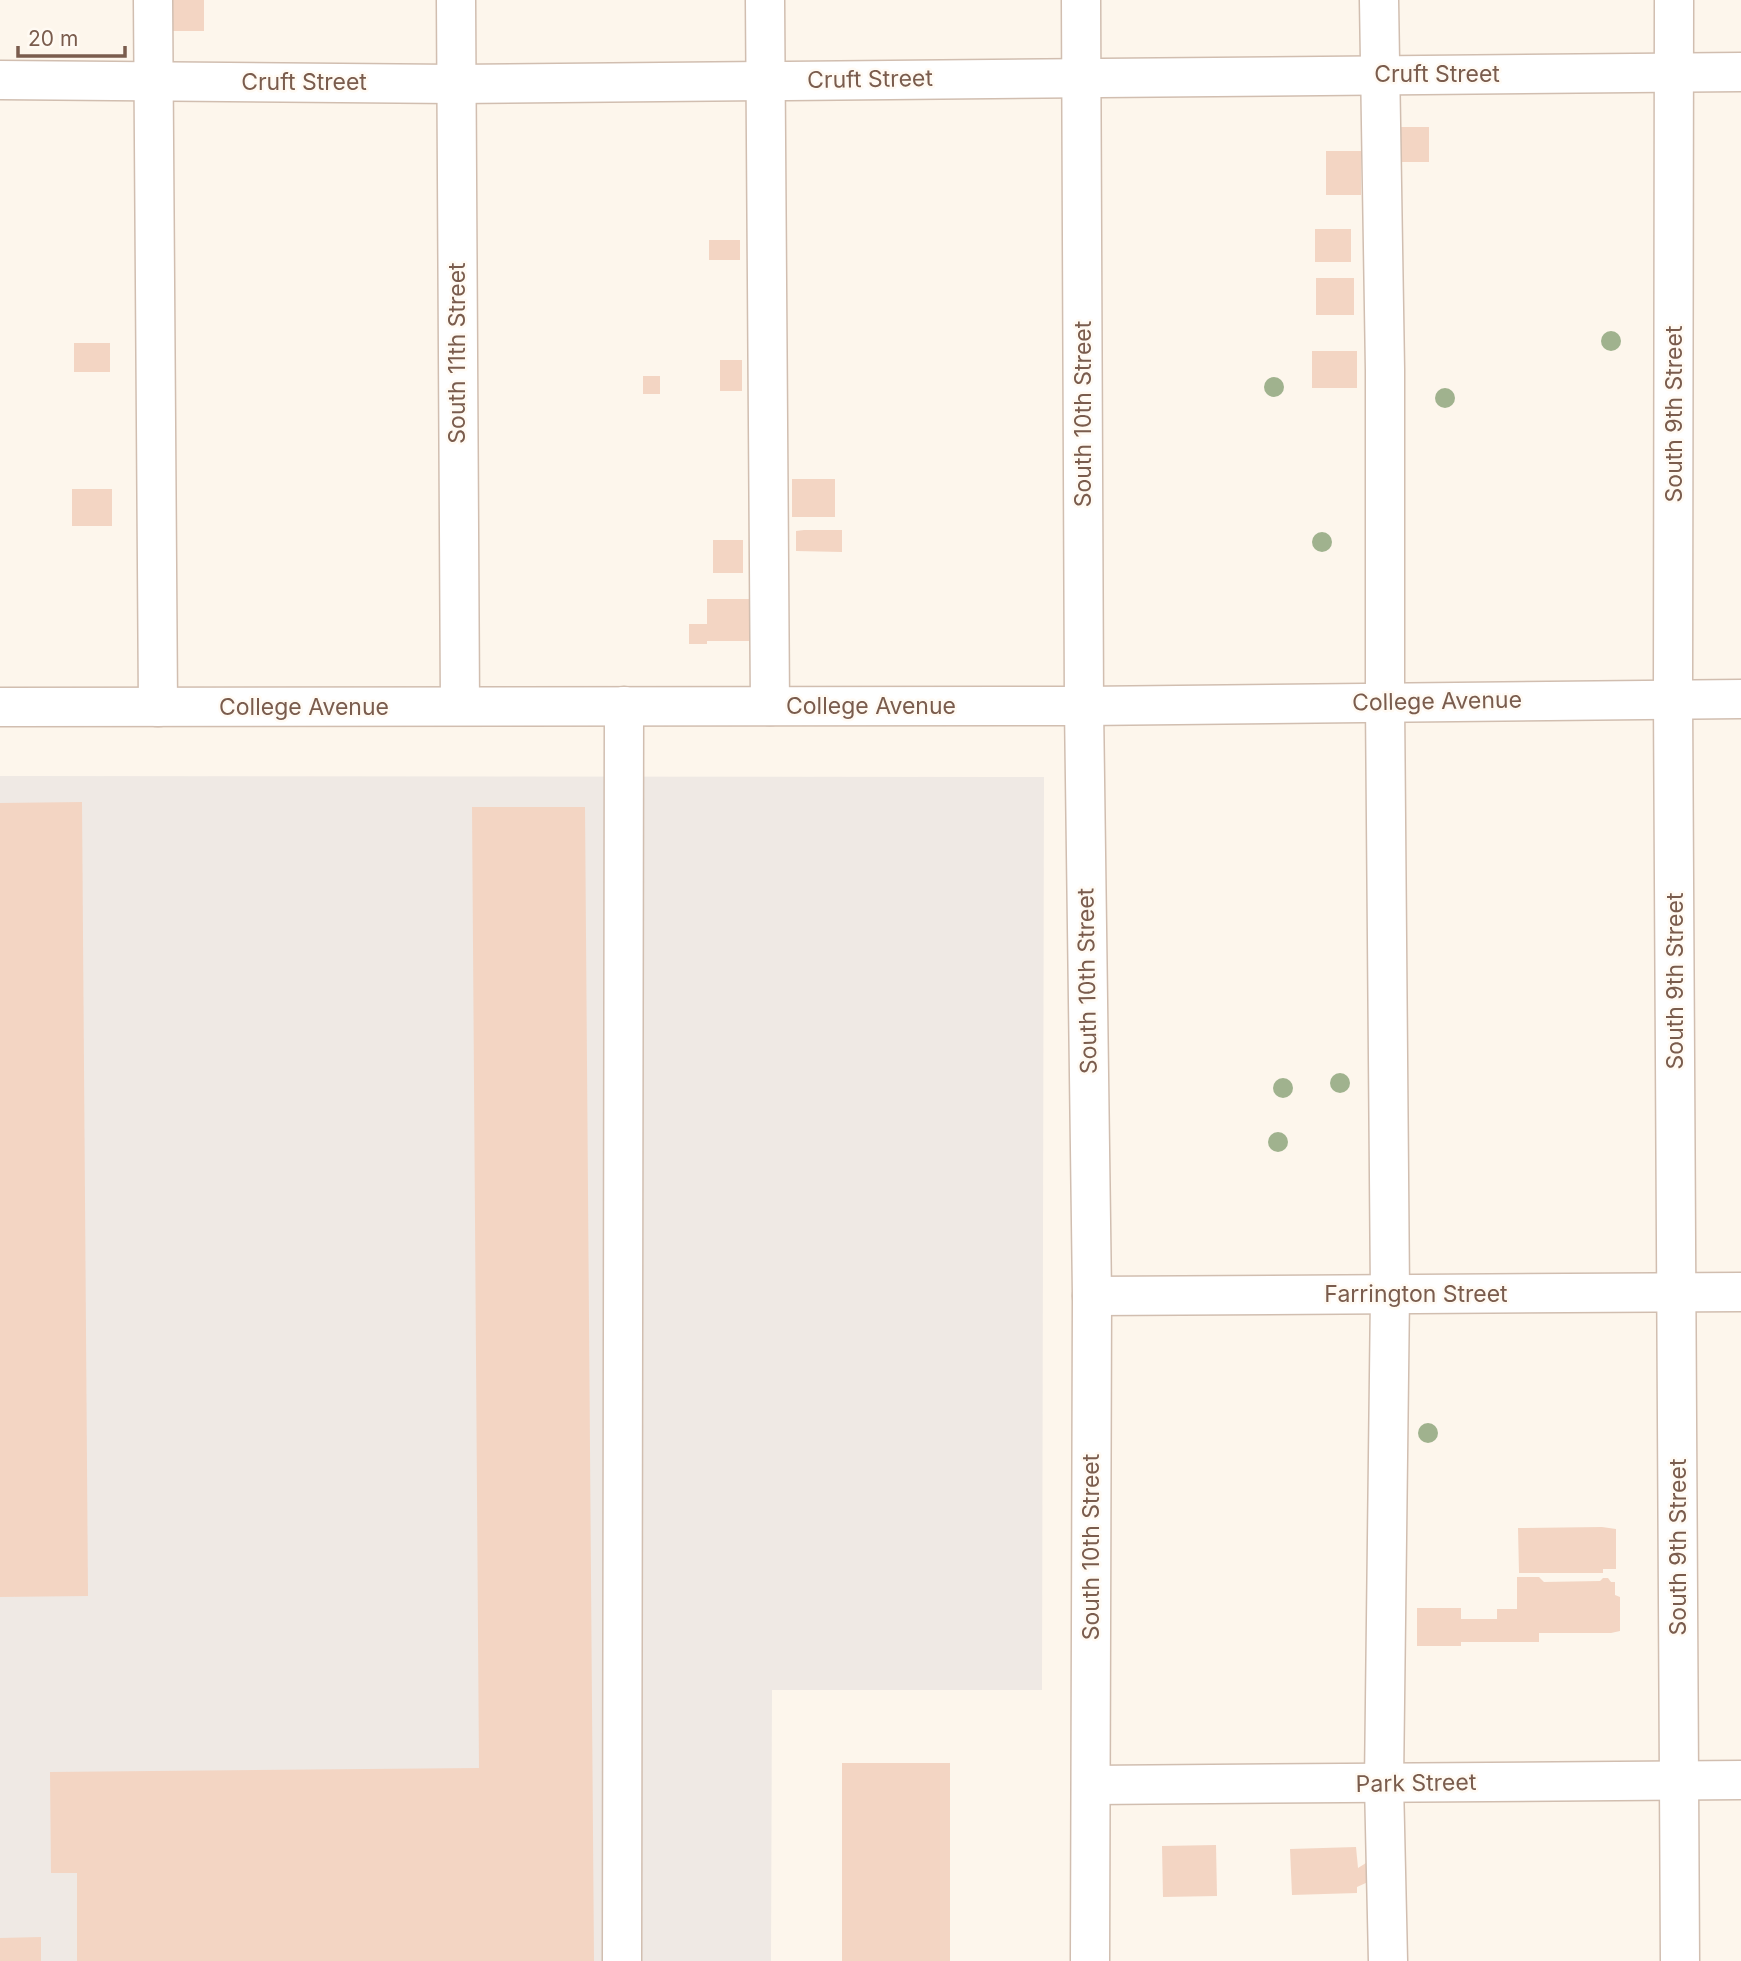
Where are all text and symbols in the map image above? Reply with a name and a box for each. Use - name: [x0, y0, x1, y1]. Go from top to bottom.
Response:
- scale bar: [18, 14, 124, 58]
- text: 20 m: [28, 26, 78, 51]
- street label: Cruft Street: [1374, 60, 1500, 88]
- street label: Cruft Street: [807, 64, 934, 94]
- street label: Cruft Street: [241, 68, 367, 96]
- street label: South 11th Street: [443, 262, 471, 444]
- street label: South 10th Street: [1069, 320, 1097, 507]
- street label: South 9th Street: [1660, 325, 1688, 502]
- street label: College Avenue: [1352, 686, 1522, 716]
- street label: College Avenue: [786, 692, 956, 720]
- street label: College Avenue: [219, 693, 389, 721]
- street label: South 10th Street: [1071, 887, 1103, 1074]
- street label: South 9th Street: [1661, 892, 1689, 1069]
- street label: Farrington Street: [1324, 1280, 1508, 1308]
- street label: South 10th Street: [1077, 1453, 1105, 1640]
- street label: South 9th Street: [1664, 1458, 1692, 1635]
- street label: Park Street: [1355, 1768, 1477, 1798]

